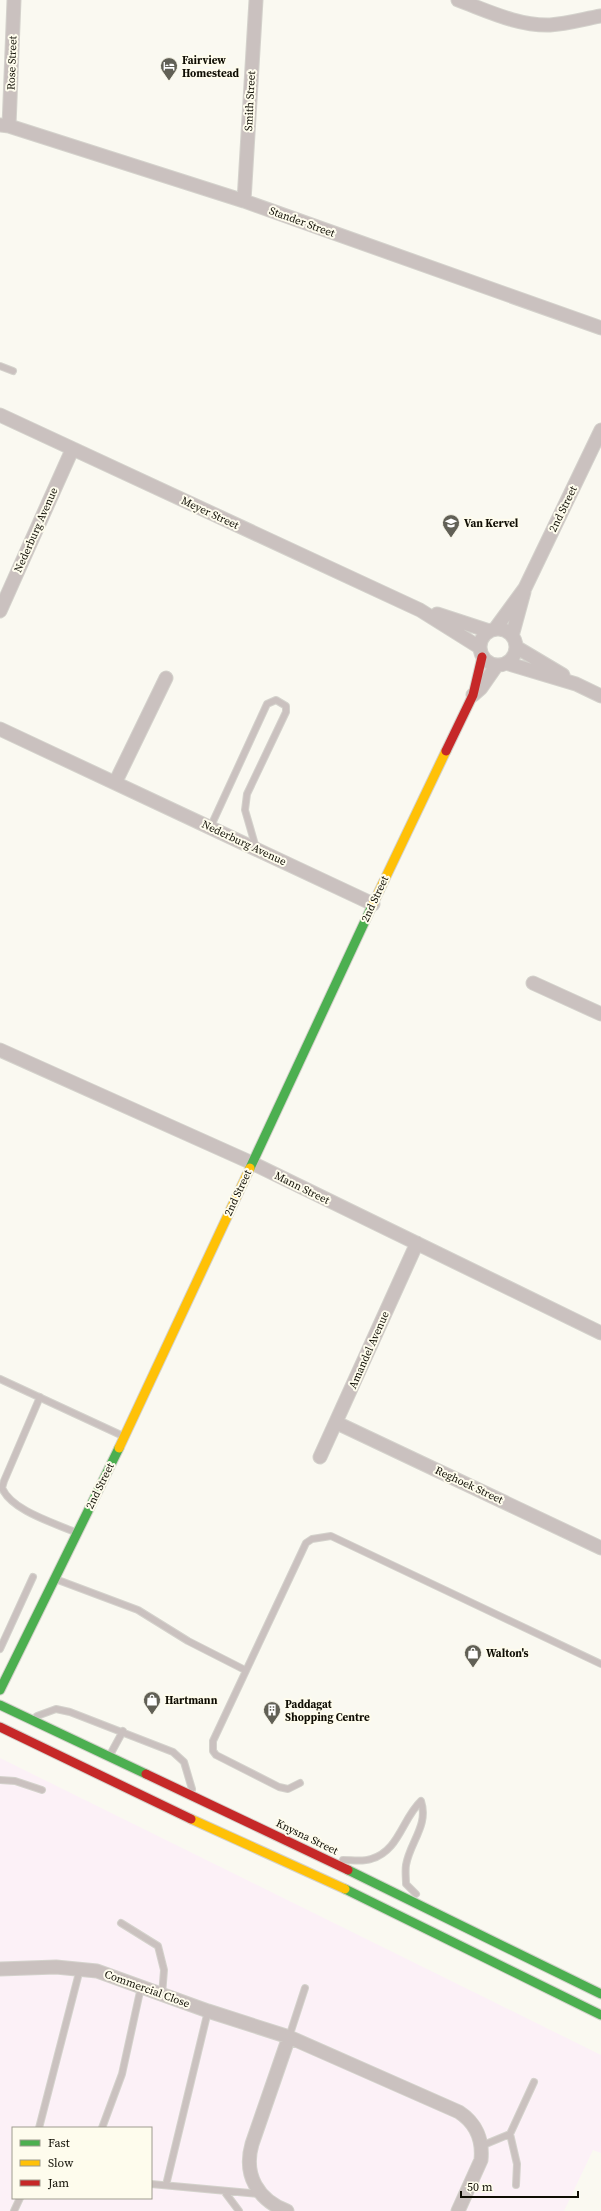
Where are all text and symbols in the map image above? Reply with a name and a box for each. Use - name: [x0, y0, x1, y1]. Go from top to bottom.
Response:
- street label: Rose Street: [4, 35, 20, 90]
- place label: Fairview Homestead: [182, 53, 239, 81]
- hotel icon: Fairview Homestead: [159, 56, 179, 81]
- street label: Smith Street: [241, 70, 259, 131]
- street label: Stander Street: [267, 203, 337, 241]
- street label: 2nd Street: [545, 483, 581, 534]
- street label: Nederburg Avenue: [11, 485, 62, 575]
- street label: Meyer Street: [179, 493, 242, 533]
- school or university icon: Van Kervel: [441, 513, 461, 538]
- place label: Van Kervel: [464, 516, 519, 531]
- street label: Nederburg Avenue: [199, 817, 289, 869]
- street label: 2nd Street: [358, 873, 392, 925]
- street label: 2nd Street: [221, 1167, 255, 1219]
- street label: Mann Street: [272, 1168, 332, 1208]
- street label: Amandel Avenue: [345, 1309, 393, 1391]
- street label: 2nd Street: [82, 1460, 118, 1511]
- street label: Reghoek Street: [433, 1463, 506, 1507]
- shop icon: Walton's: [463, 1643, 483, 1668]
- place label: Walton's: [486, 1646, 529, 1661]
- shop icon: Hartmann: [142, 1690, 162, 1715]
- place label: Hartmann: [165, 1693, 218, 1708]
- place label: Paddagat Shopping Centre: [285, 1697, 370, 1725]
- building icon: Paddagat Shopping Centre: [262, 1700, 282, 1725]
- street label: Knysna Street: [273, 1816, 341, 1859]
- street label: Commercial Close: [102, 1967, 192, 2012]
- legend: [12, 2127, 152, 2199]
- text: Fast: [48, 2135, 70, 2151]
- text: Slow: [48, 2155, 74, 2171]
- scale bar: [461, 2173, 578, 2199]
- text: Jam: [47, 2175, 69, 2191]
- text: 50 m: [467, 2179, 493, 2195]

